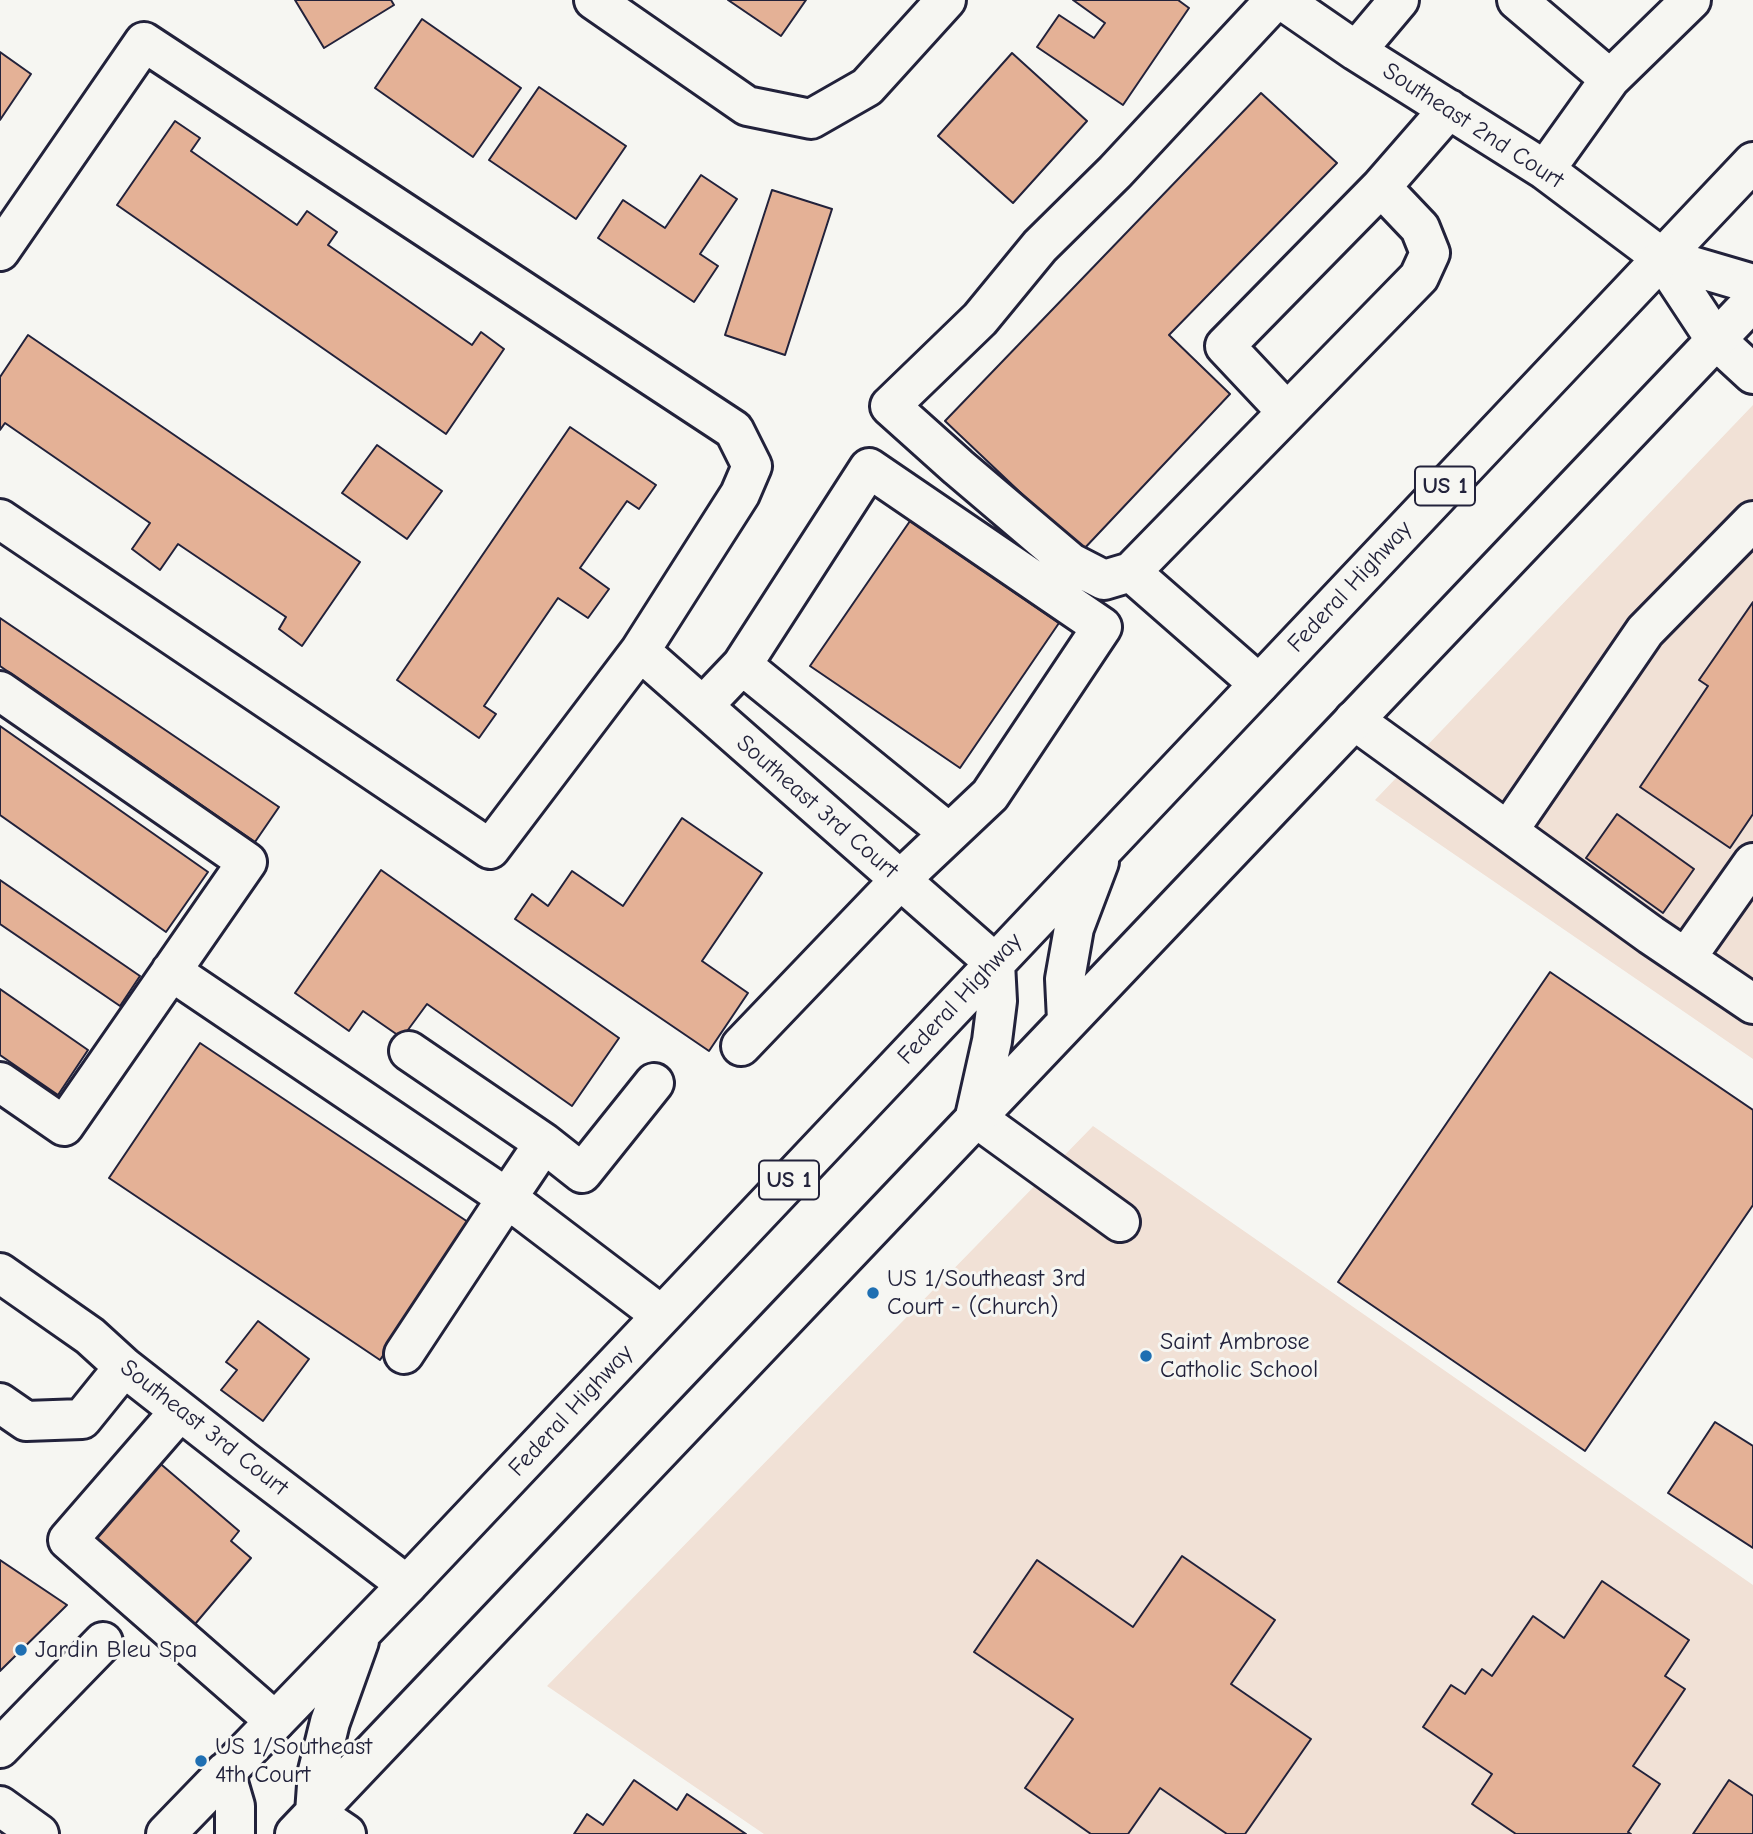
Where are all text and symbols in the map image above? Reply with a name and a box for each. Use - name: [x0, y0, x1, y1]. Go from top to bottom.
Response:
- street label: Southeast 2nd Court: [1377, 57, 1569, 195]
- road number: US 1: [1415, 466, 1475, 506]
- street label: Federal Highway: [1282, 515, 1418, 659]
- street label: Southeast 3rd Court: [730, 729, 904, 885]
- street label: Federal Highway: [892, 927, 1028, 1071]
- road number: US 1: [759, 1161, 819, 1200]
- place label: US 1/Southeast 3rd Court - (Church): [887, 1265, 1086, 1321]
- marker: US 1/Southeast 3rd Court - (Church): [865, 1285, 881, 1301]
- place label: Saint Ambrose Catholic School: [1160, 1328, 1318, 1384]
- street label: Federal Highway: [503, 1339, 639, 1483]
- marker: Saint Ambrose Catholic School: [1138, 1348, 1154, 1364]
- street label: Southeast 3rd Court: [114, 1354, 294, 1502]
- place label: Jardin Bleu Spa: [35, 1636, 197, 1664]
- marker: Jardin Bleu Spa: [13, 1642, 29, 1658]
- place label: US 1/Southeast 4th Court: [215, 1733, 372, 1789]
- marker: US 1/Southeast 4th Court: [193, 1753, 209, 1769]

